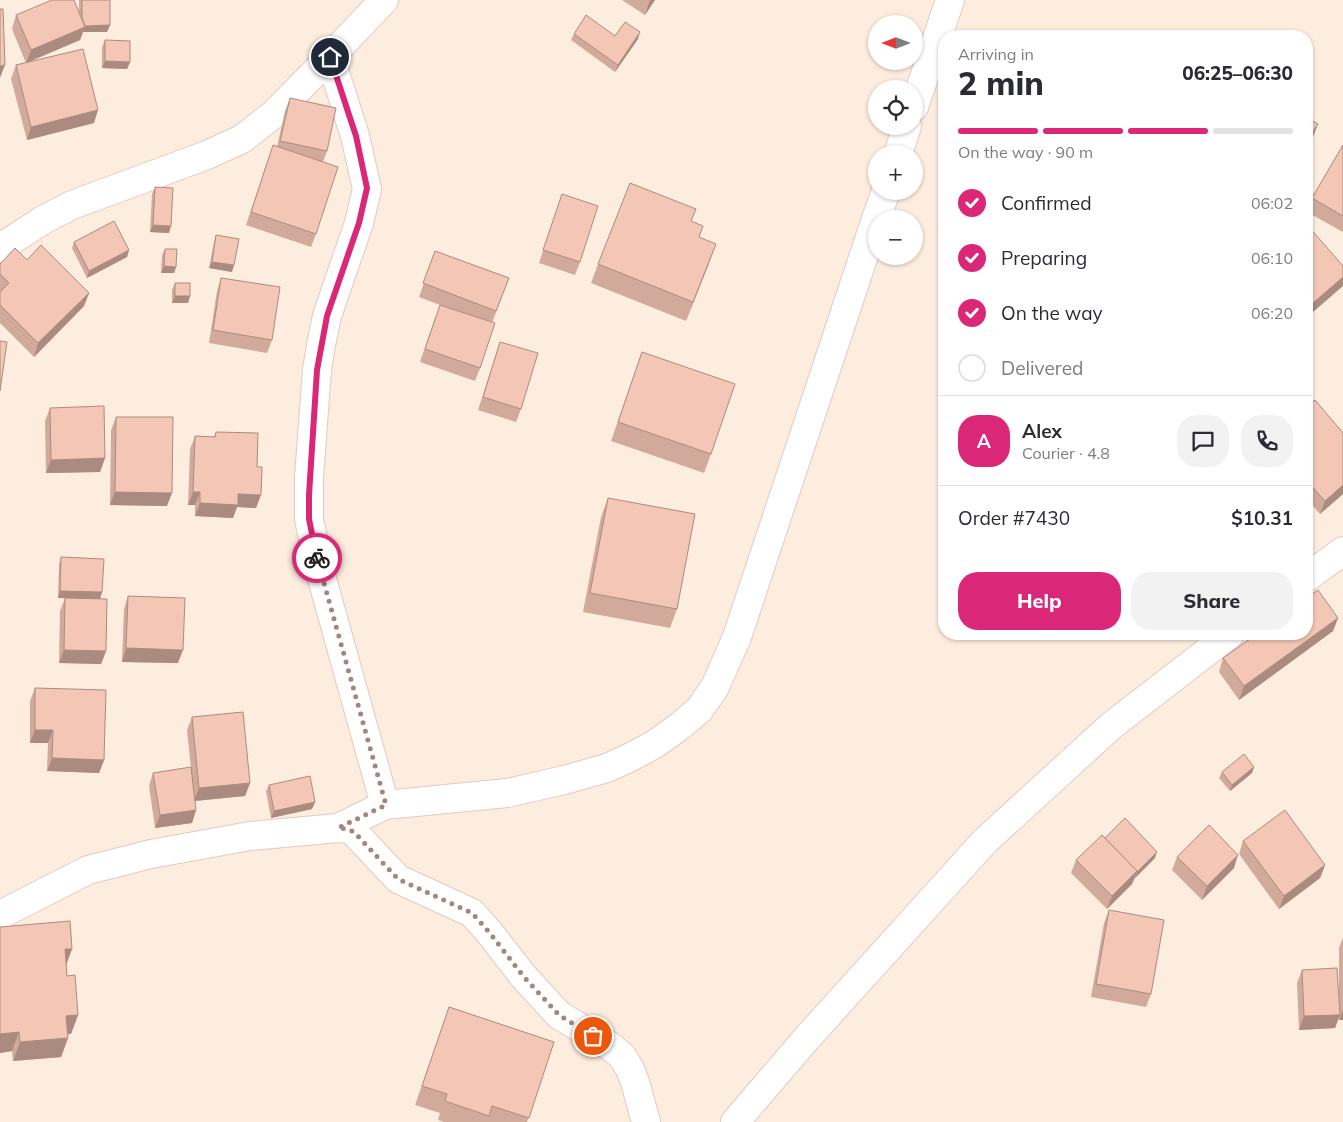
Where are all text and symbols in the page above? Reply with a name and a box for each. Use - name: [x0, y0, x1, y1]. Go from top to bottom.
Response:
- north arrow: [868, 15, 922, 70]
- map controls: [868, 15, 923, 265]
- pin: [309, 36, 351, 78]
- icon: home: [316, 43, 344, 71]
- text: Arriving in: [958, 44, 1034, 64]
- text: 06:25–06:30: [1182, 61, 1293, 85]
- text: 2 min: [958, 63, 1044, 103]
- button: locate: [868, 80, 923, 135]
- text: On the way · 90 m: [958, 142, 1093, 162]
- button: +: [868, 145, 923, 200]
- icon: check: [958, 189, 986, 217]
- text: Confirmed: [1001, 191, 1092, 215]
- text: 06:02: [1251, 193, 1293, 213]
- button: −: [868, 210, 923, 265]
- icon: check: [958, 244, 986, 272]
- text: Preparing: [1001, 246, 1087, 270]
- text: 06:10: [1251, 248, 1293, 268]
- icon: check: [958, 299, 986, 327]
- text: On the way: [1001, 301, 1103, 325]
- text: 06:20: [1251, 303, 1293, 323]
- text: Delivered: [1001, 356, 1083, 380]
- button: chat: [1177, 415, 1229, 467]
- button: phone: [1241, 415, 1293, 467]
- text: Alex: [1022, 419, 1062, 443]
- text: A: [977, 429, 991, 453]
- text: Courier · 4.8: [1022, 443, 1110, 463]
- text: Order #7430: [958, 506, 1070, 530]
- text: $10.31: [1231, 506, 1293, 530]
- courier: [292, 533, 342, 583]
- icon: bike: [303, 544, 331, 572]
- button: Help: [958, 572, 1121, 630]
- button: Share: [1131, 572, 1293, 630]
- pin: [572, 1015, 614, 1057]
- icon: bag: [579, 1022, 607, 1050]

